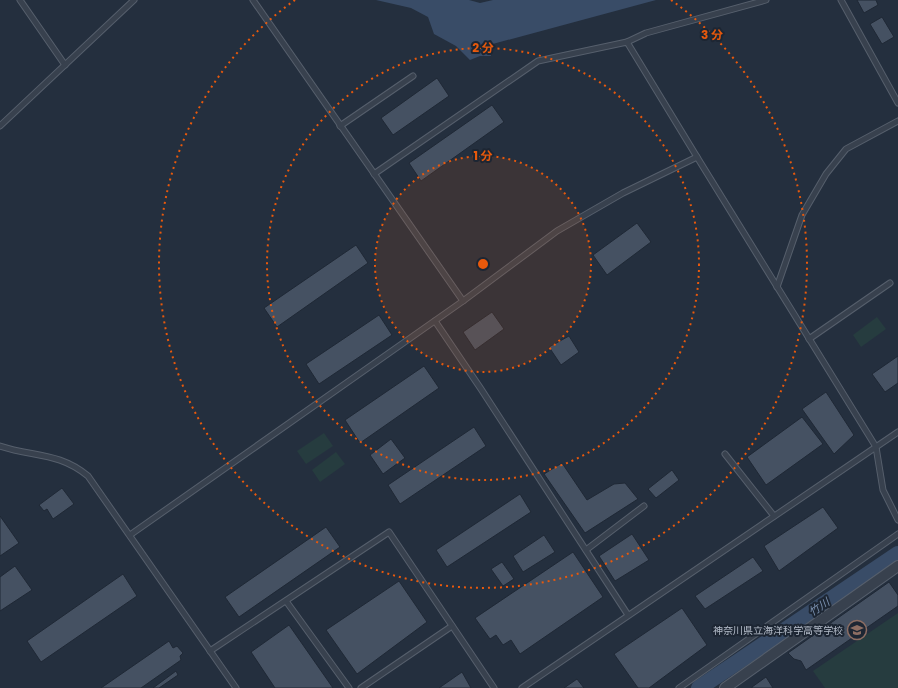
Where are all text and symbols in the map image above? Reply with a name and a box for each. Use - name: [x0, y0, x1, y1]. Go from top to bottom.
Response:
- text: 3 分: [701, 26, 723, 43]
- text: 2 分: [472, 39, 494, 56]
- text: 1 分: [473, 147, 493, 164]
- centre of rings: [476, 257, 490, 271]
- water label: 竹川: [805, 594, 833, 620]
- school or university icon: 神奈川県立海洋科学高等学校: [846, 619, 868, 641]
- place label: 神奈川県立海洋科学高等学校: [713, 623, 843, 638]

